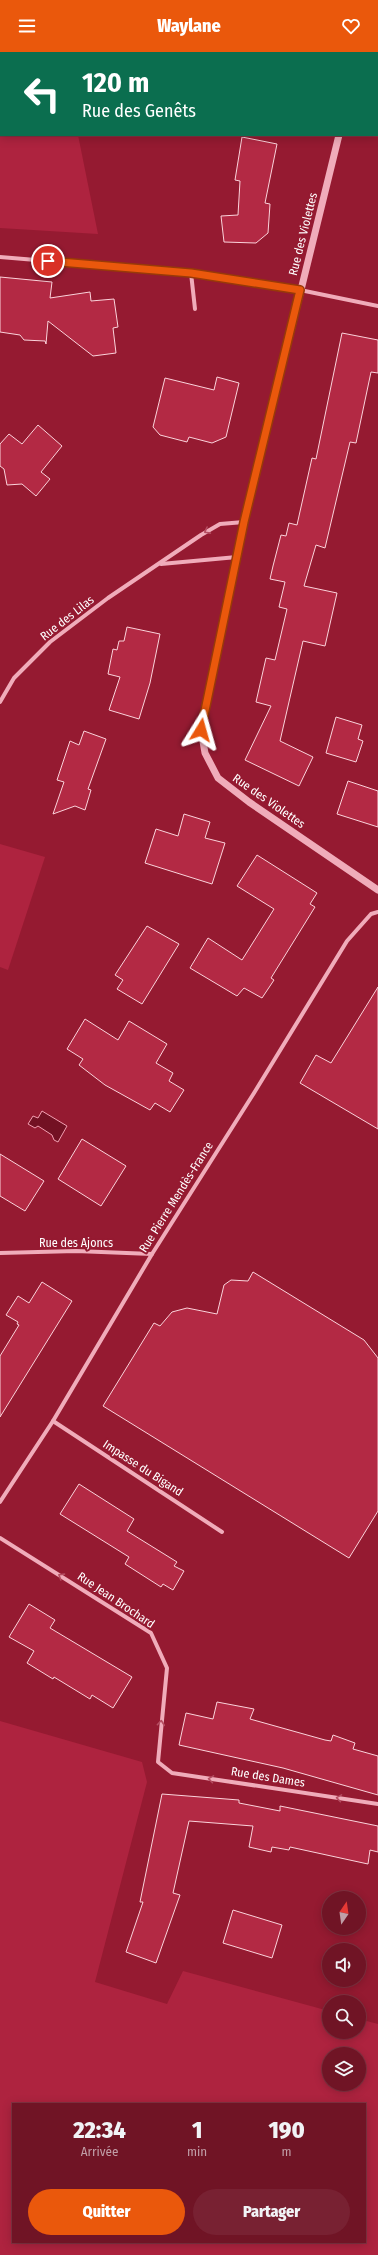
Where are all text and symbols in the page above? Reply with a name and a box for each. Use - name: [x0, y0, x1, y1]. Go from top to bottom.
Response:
- icon: menu: [16, 15, 38, 37]
- text: Waylane: [157, 15, 221, 37]
- icon: heart: [340, 15, 362, 37]
- text: 120 m: [82, 66, 149, 99]
- icon: left: [16, 68, 68, 120]
- text: Rue des Genêts: [82, 100, 196, 122]
- street label: Rue des Violettes: [286, 191, 320, 277]
- pin: [31, 244, 65, 278]
- icon: arrive: [37, 250, 59, 272]
- one-way arrow: [204, 527, 211, 534]
- street label: Rue des Lilas: [37, 593, 97, 643]
- position arrow: [180, 709, 222, 751]
- street label: Rue des Violettes: [230, 771, 308, 831]
- street label: Rue Pierre Mendès-France: [136, 1139, 216, 1255]
- street label: Rue des Ajoncs: [39, 1236, 113, 1250]
- street label: Impasse du Bigand: [100, 1437, 186, 1499]
- street label: Rue Jean Brochard: [75, 1569, 157, 1631]
- one-way arrow: [58, 1573, 65, 1581]
- one-way arrow: [157, 1720, 166, 1726]
- street label: Rue des Dames: [230, 1764, 306, 1790]
- one-way arrow: [208, 1775, 214, 1784]
- one-way arrow: [336, 1794, 343, 1803]
- north arrow: [322, 1891, 366, 1935]
- map controls: [322, 1891, 366, 2091]
- button: sound: [322, 1943, 366, 1987]
- button: search: [322, 1995, 366, 2039]
- button: layers: [322, 2047, 366, 2091]
- text: 22:34: [73, 2116, 126, 2144]
- text: 1: [192, 2116, 202, 2144]
- text: 190: [268, 2116, 305, 2144]
- text: Arrivée: [81, 2144, 118, 2159]
- text: min: [187, 2144, 207, 2159]
- text: m: [282, 2144, 292, 2159]
- button: Quitter: [28, 2189, 185, 2235]
- button: Partager: [193, 2189, 350, 2235]

